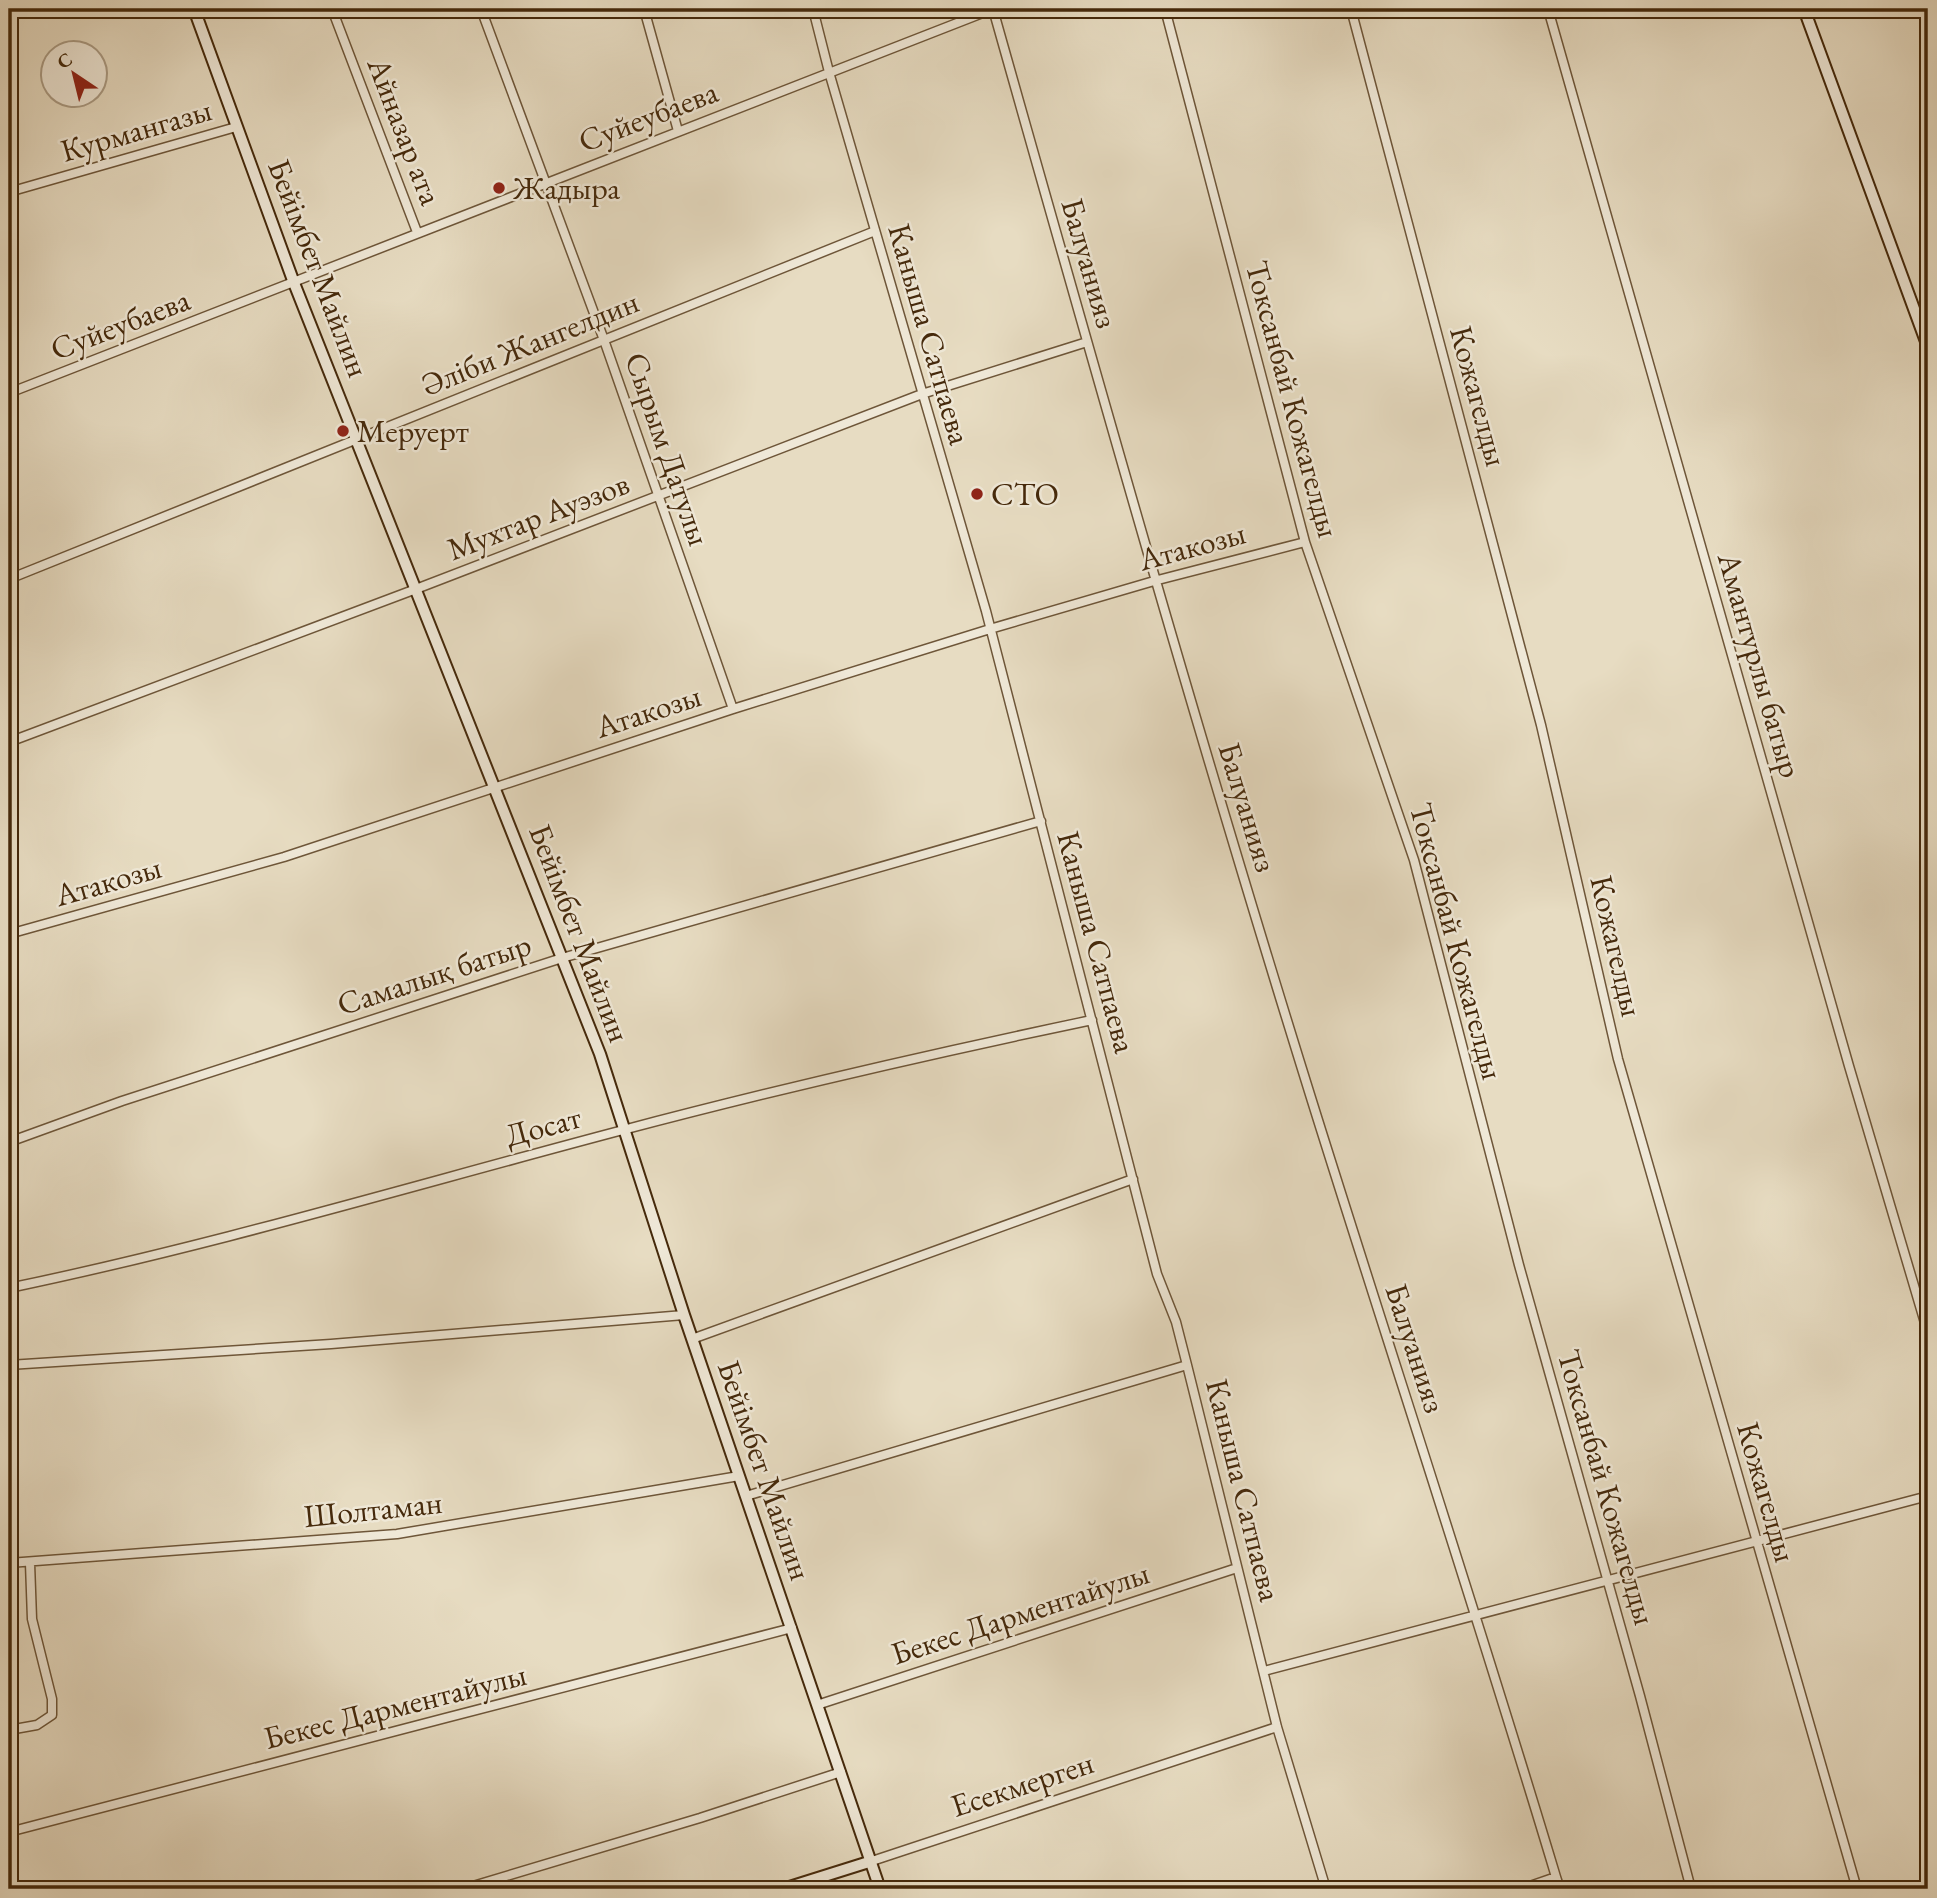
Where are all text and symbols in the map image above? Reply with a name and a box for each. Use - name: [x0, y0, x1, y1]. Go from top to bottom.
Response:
- north arrow: [38, 38, 108, 108]
- text: С: [52, 46, 77, 75]
- street label: Айназар ата: [357, 50, 452, 211]
- street label: Суйеубаева: [572, 70, 724, 162]
- street label: Курмангазы: [56, 88, 216, 172]
- street label: Бейімбет Майлин: [258, 153, 380, 383]
- place label: Жадыра: [512, 167, 620, 209]
- marker: Жадыра: [491, 180, 507, 196]
- street label: Балуанияз: [1051, 193, 1129, 333]
- street label: Каныша Сатпаева: [878, 219, 982, 449]
- street label: Токсанбай Кожагелды: [1236, 256, 1350, 542]
- street label: Суйеубаева: [44, 278, 196, 370]
- street label: Әліби Жангелдин: [415, 280, 645, 406]
- street label: Кожагелды: [1440, 321, 1518, 471]
- street label: Сырым Датулы: [615, 347, 721, 551]
- place label: Меруерт: [357, 410, 469, 452]
- marker: Меруерт: [335, 423, 351, 439]
- street label: Мухтар Ауэзов: [441, 462, 635, 570]
- place label: CTO: [991, 473, 1059, 515]
- marker: CTO: [969, 486, 985, 502]
- street label: Атакозы: [1133, 512, 1250, 581]
- street label: Амантурлы батыр: [1708, 547, 1812, 782]
- street label: Атакозы: [589, 674, 706, 748]
- street label: Балуанияз: [1208, 737, 1288, 877]
- street label: Токсанбай Кожагелды: [1400, 798, 1514, 1084]
- street label: Бейімбет Майлин: [519, 818, 641, 1048]
- street label: Каныша Сатпаева: [1047, 827, 1147, 1058]
- street label: Атакозы: [49, 846, 166, 916]
- street label: Кожагелды: [1580, 871, 1654, 1021]
- street label: Самалық батыр: [332, 923, 536, 1025]
- street label: Досат: [500, 1096, 586, 1156]
- street label: Балуанияз: [1375, 1278, 1457, 1418]
- street label: Токсанбай Кожагелды: [1548, 1344, 1666, 1630]
- street label: Бейімбет Майлин: [708, 1354, 822, 1586]
- street label: Каныша Сатпаева: [1196, 1374, 1292, 1606]
- street label: Кожагелды: [1727, 1417, 1807, 1567]
- street label: Шолтаман: [302, 1481, 444, 1537]
- street label: Бекес Дарментайулы: [885, 1551, 1155, 1675]
- street label: Бекес Дарментайулы: [259, 1653, 531, 1759]
- street label: Eсекмерген: [945, 1741, 1099, 1827]

